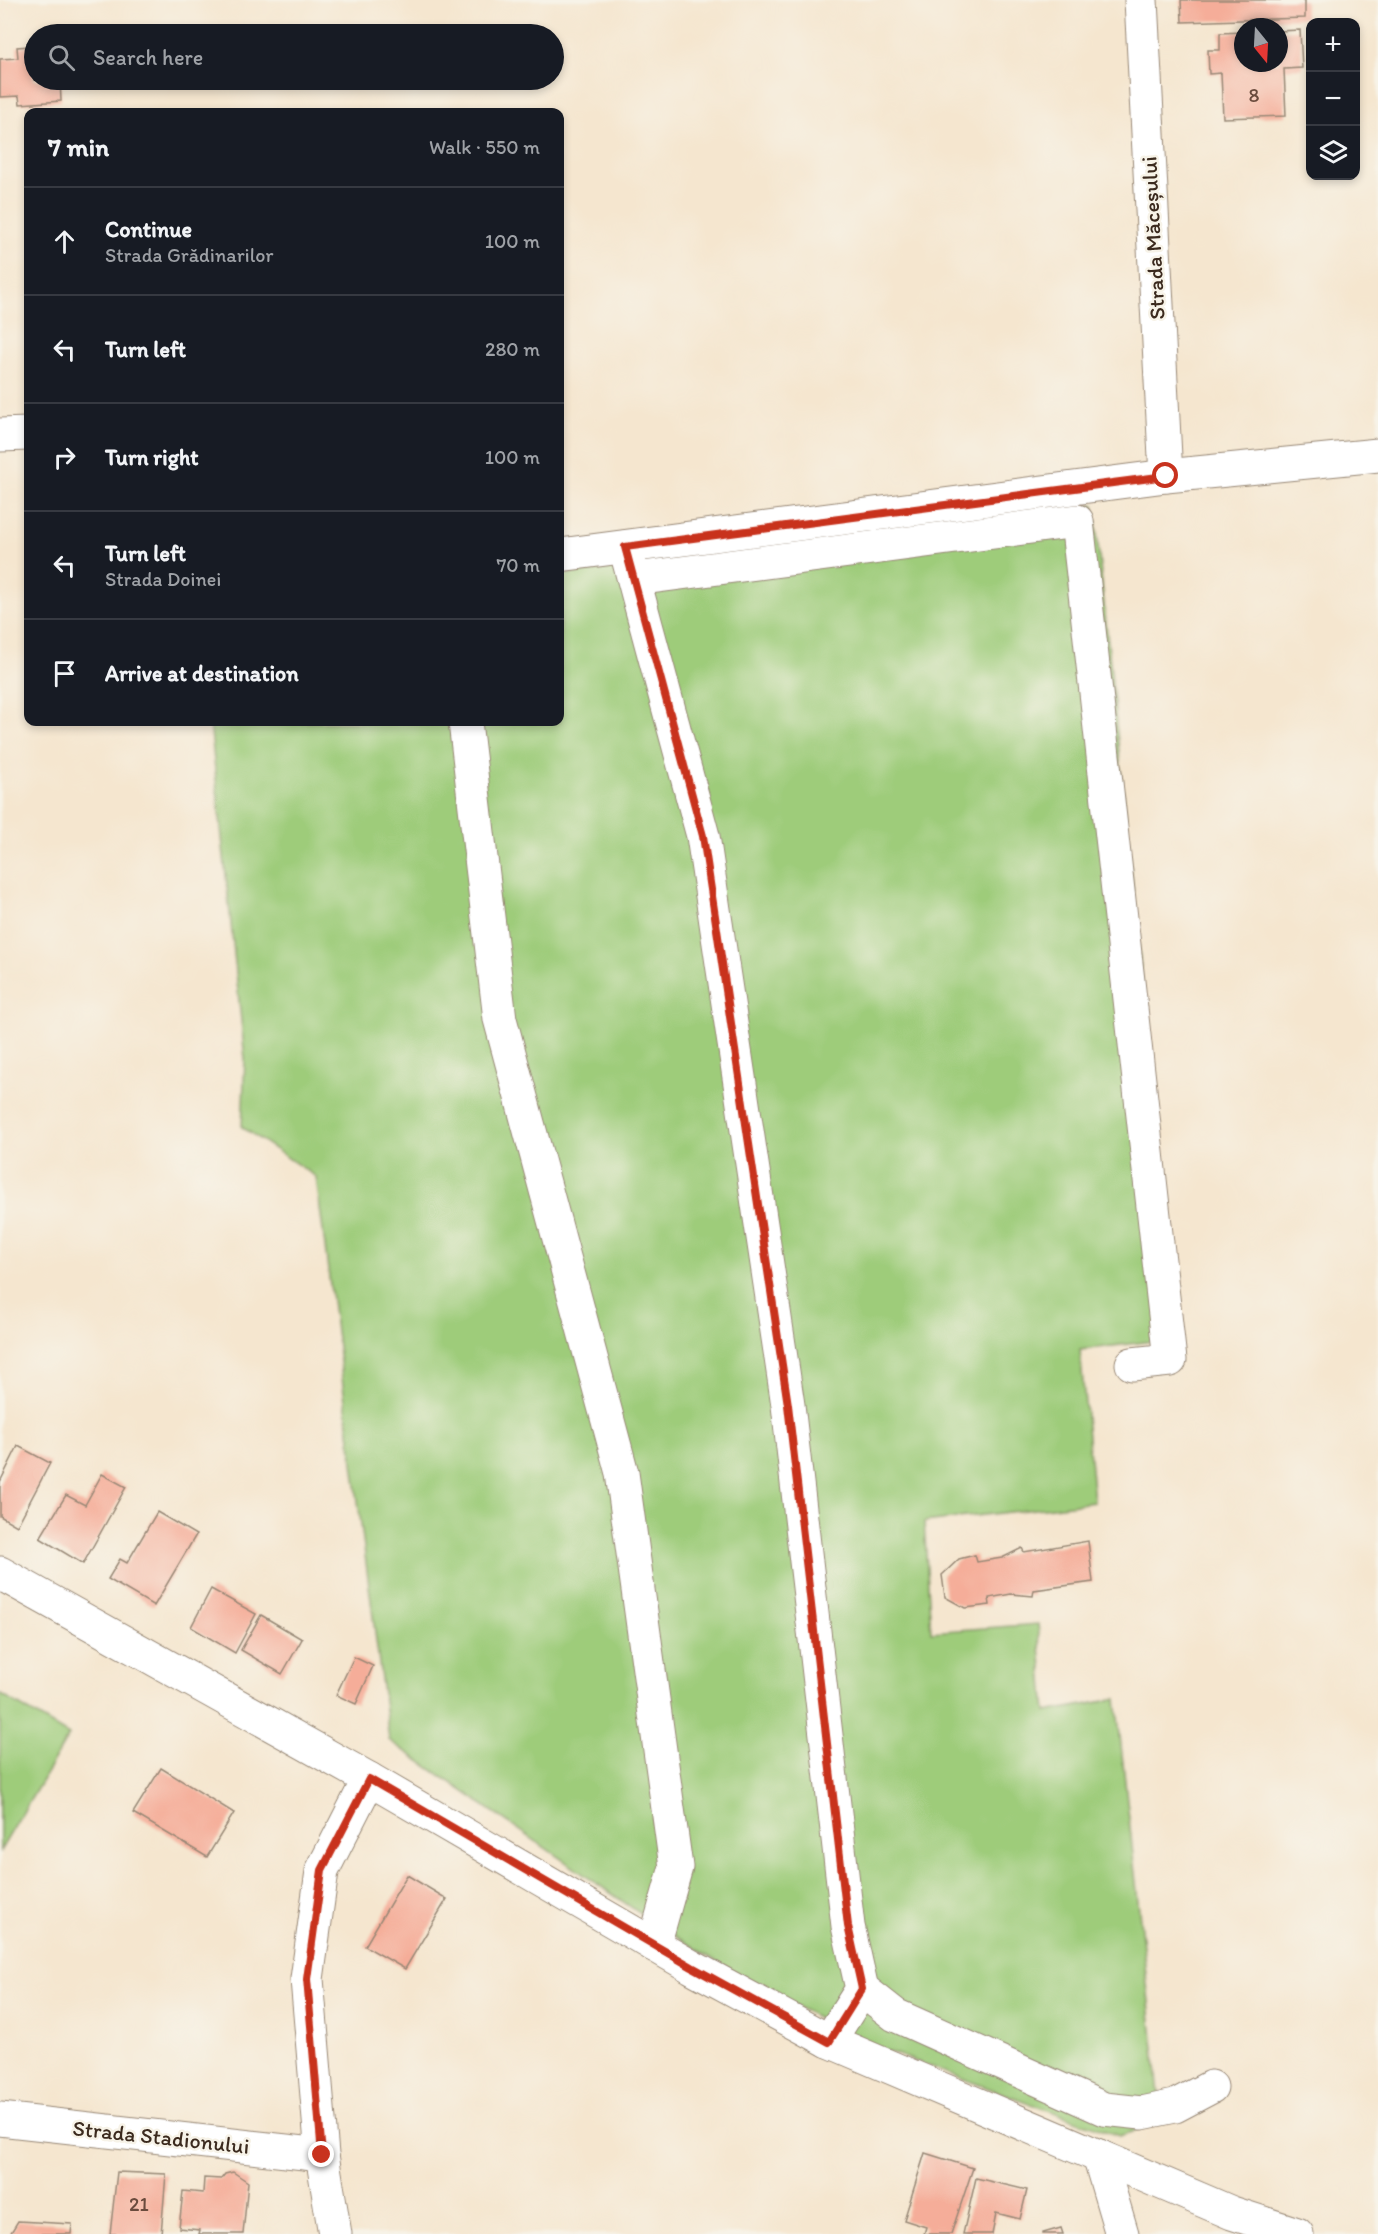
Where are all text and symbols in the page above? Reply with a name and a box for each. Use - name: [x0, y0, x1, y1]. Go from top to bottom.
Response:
- north arrow: [1234, 18, 1288, 72]
- map controls: [1306, 18, 1360, 180]
- button: +: [1306, 18, 1360, 72]
- search box: [24, 24, 564, 90]
- icon: search: [45, 41, 78, 74]
- text: Search here: [93, 44, 203, 71]
- button: −: [1306, 72, 1360, 126]
- house number: 8: [1249, 83, 1260, 107]
- button: layers: [1306, 126, 1360, 180]
- text: 7 min: [48, 131, 109, 163]
- text: Walk · 550 m: [429, 135, 540, 159]
- street label: Strada Măceșului: [1135, 156, 1171, 320]
- text: Continue: [105, 216, 192, 243]
- icon: ahead: [48, 225, 81, 258]
- text: 100 m: [485, 229, 540, 253]
- text: Strada Grădinarilor: [105, 243, 273, 267]
- icon: left: [48, 333, 81, 366]
- text: Turn left: [105, 336, 186, 363]
- text: 280 m: [485, 337, 540, 361]
- icon: right: [48, 441, 81, 474]
- text: Turn right: [105, 444, 199, 471]
- text: 100 m: [485, 445, 540, 469]
- route start: [1152, 462, 1178, 488]
- text: Turn left: [105, 540, 186, 567]
- icon: left: [48, 549, 81, 582]
- text: 70 m: [496, 553, 540, 577]
- text: Strada Doinei: [105, 567, 221, 591]
- icon: arrive: [48, 657, 81, 690]
- text: Arrive at destination: [105, 660, 299, 687]
- street label: Strada Stadionului: [71, 2114, 251, 2160]
- route end: [308, 2141, 334, 2167]
- house number: 21: [129, 2192, 149, 2216]

